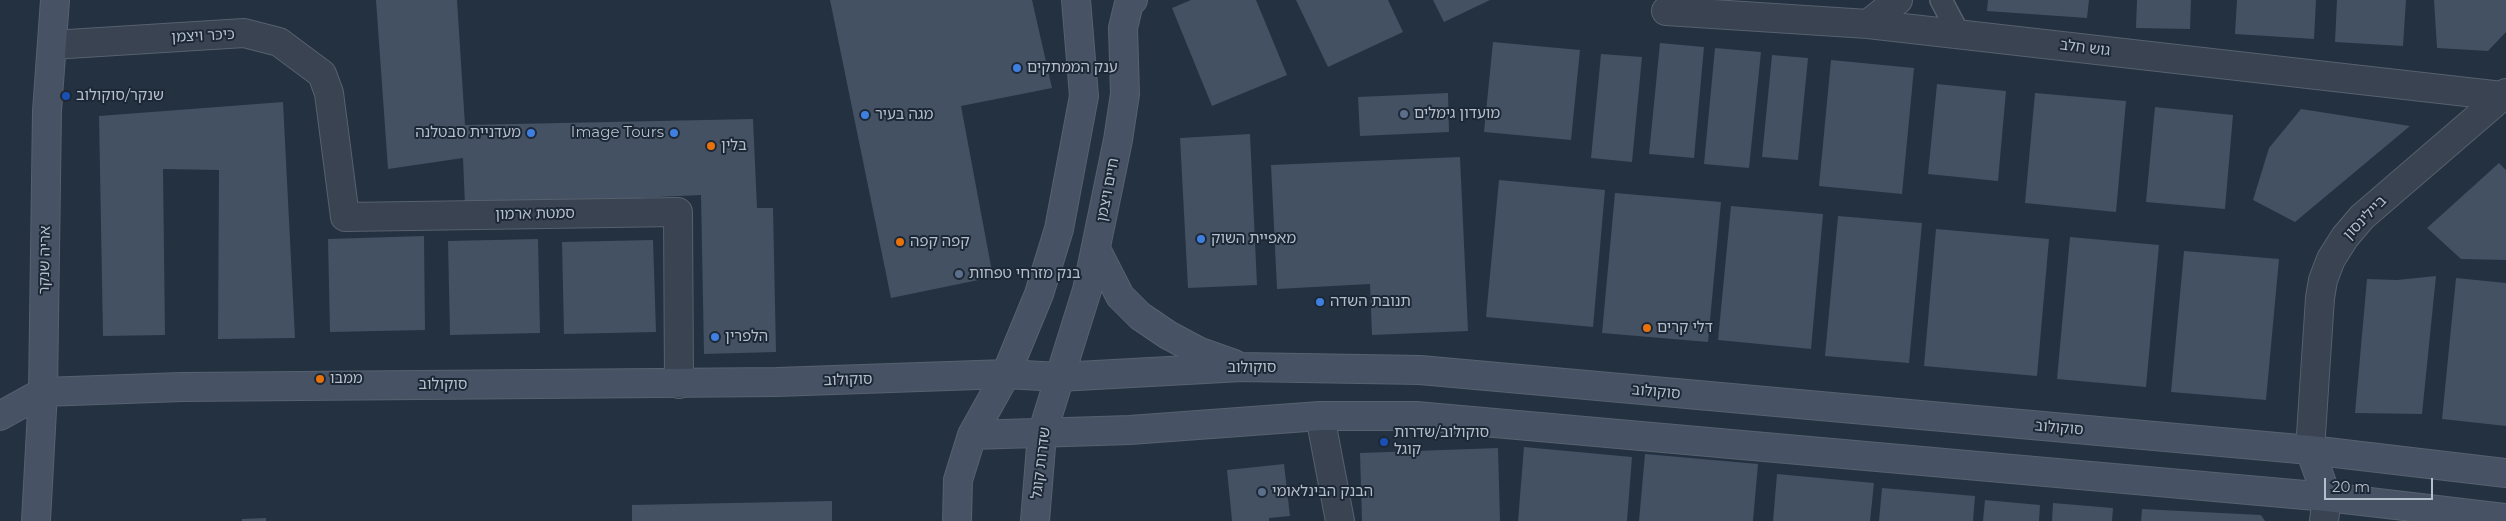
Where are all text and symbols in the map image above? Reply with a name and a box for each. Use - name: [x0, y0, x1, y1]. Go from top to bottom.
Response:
- street label: כיכר ויצמן: [171, 25, 235, 47]
- street label: גוש חלב: [2059, 36, 2111, 60]
- place label: ענק הממתקים: [1027, 59, 1118, 77]
- marker: ענק הממתקים: [1011, 62, 1023, 74]
- place label: שנקר/סוקולוב: [76, 87, 164, 105]
- marker: שנקר/סוקולוב: [60, 90, 72, 102]
- place label: מועדון גימלים: [1414, 105, 1500, 123]
- place label: מגה בעיר: [875, 106, 933, 124]
- marker: מועדון גימלים: [1398, 108, 1410, 120]
- marker: מגה בעיר: [859, 109, 871, 121]
- place label: מעדניית סבטלנה: [415, 124, 521, 142]
- place label: Image Tours: [571, 124, 664, 142]
- marker: מעדניית סבטלנה: [525, 127, 537, 139]
- marker: Image Tours: [668, 127, 680, 139]
- place label: בלין: [721, 137, 747, 155]
- marker: בלין: [705, 140, 717, 152]
- street label: חיים ויצמן: [1093, 157, 1123, 223]
- street label: ביילינסון: [2340, 192, 2390, 244]
- street label: סמטת ארמון: [495, 204, 575, 224]
- street label: אריה שנקר: [35, 226, 55, 294]
- place label: מאפיית השוק: [1211, 230, 1296, 248]
- place label: קפה קפה: [910, 233, 970, 251]
- marker: מאפיית השוק: [1195, 233, 1207, 245]
- marker: קפה קפה: [894, 236, 906, 248]
- place label: בנק מזרחי טפחות: [969, 265, 1080, 283]
- marker: בנק מזרחי טפחות: [953, 268, 965, 280]
- place label: תנובת השדה: [1330, 293, 1411, 311]
- marker: תנובת השדה: [1314, 296, 1326, 308]
- place label: דלי קרים: [1657, 319, 1713, 337]
- marker: דלי קרים: [1641, 322, 1653, 334]
- place label: הלפרין: [725, 328, 768, 346]
- marker: הלפרין: [709, 331, 721, 343]
- street label: סוקולוב: [1228, 359, 1276, 377]
- place label: ממבו: [330, 370, 363, 388]
- street label: סוקולוב: [823, 370, 873, 390]
- marker: ממבו: [314, 373, 326, 385]
- street label: סוקולוב: [419, 376, 467, 394]
- street label: סוקולוב: [1631, 381, 1681, 403]
- street label: סוקולוב: [2034, 417, 2084, 439]
- place label: סוקולוב/שדרות קוגל: [1394, 424, 1489, 459]
- street label: שדרות קוגל: [1028, 426, 1054, 500]
- marker: סוקולוב/שדרות קוגל: [1378, 436, 1390, 448]
- scale bar: [2326, 468, 2435, 500]
- text: 20 m: [2332, 477, 2370, 496]
- place label: הבנק הבינלאומי: [1272, 483, 1373, 501]
- marker: הבנק הבינלאומי: [1256, 486, 1268, 498]

